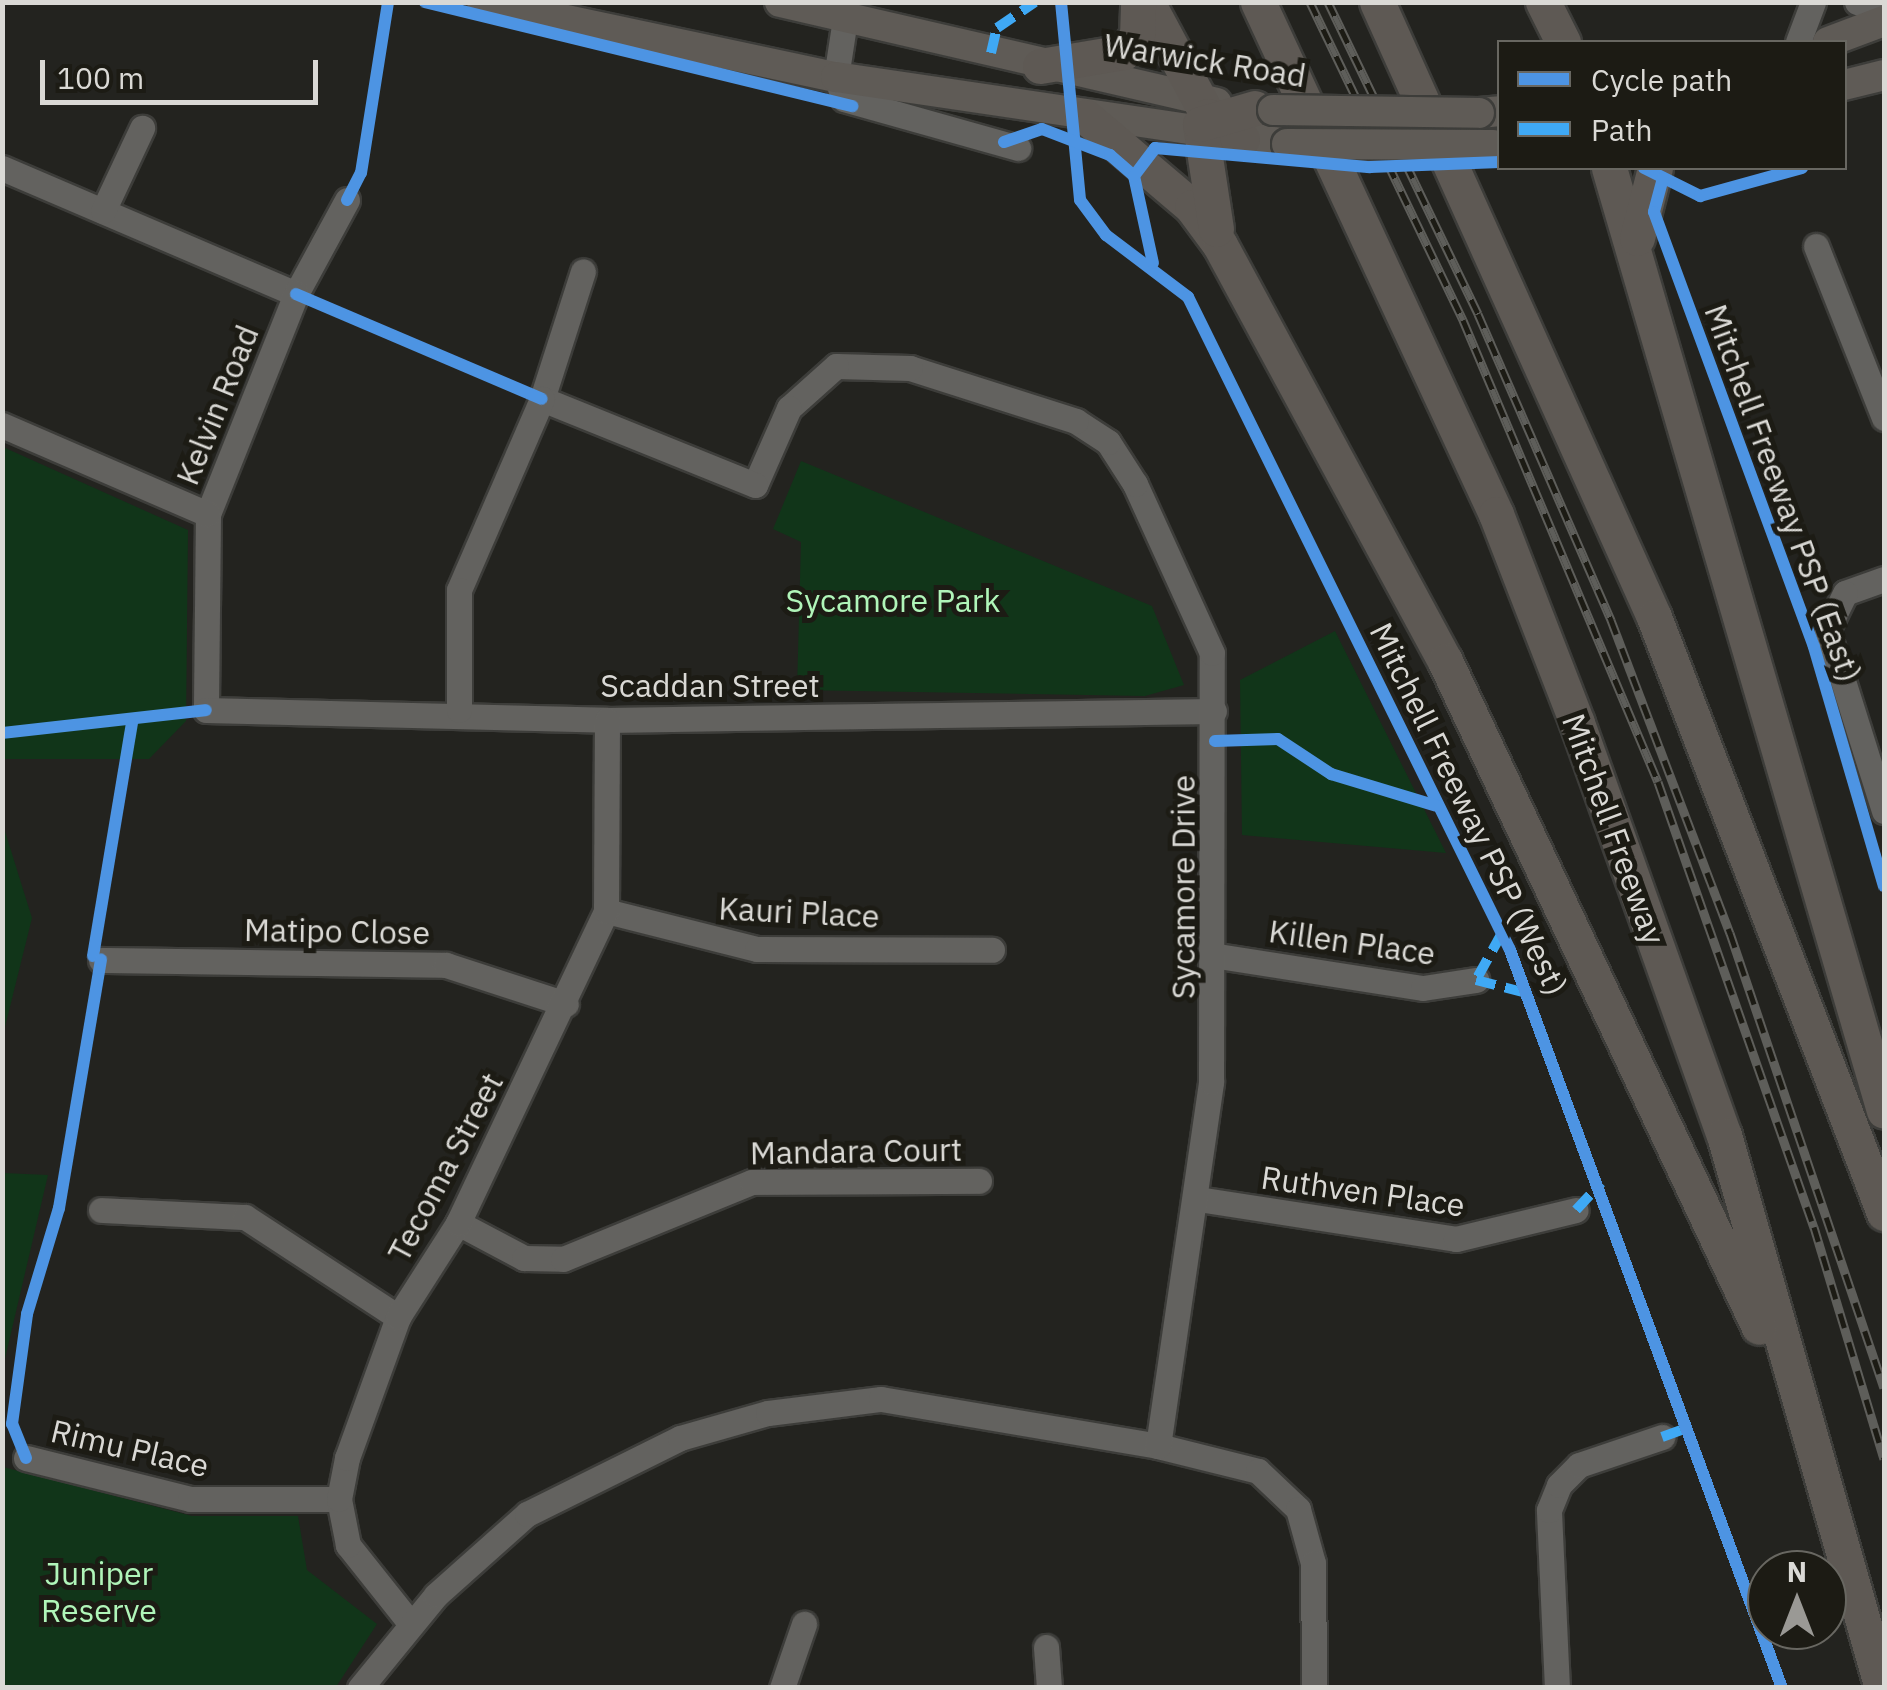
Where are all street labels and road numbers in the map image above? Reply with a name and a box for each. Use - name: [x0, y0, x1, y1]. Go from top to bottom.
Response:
- street label: Warwick Road: [1101, 25, 1309, 95]
- street label: Mitchell Freeway PSP (East): [1697, 299, 1869, 687]
- street label: Kelvin Road: [168, 320, 266, 490]
- street label: Mitchell Freeway PSP (West): [1362, 617, 1576, 1001]
- street label: Scaddan Street: [600, 666, 820, 704]
- street label: Mitchell Freeway: [1554, 708, 1674, 950]
- street label: Sycamore Drive: [1164, 775, 1202, 999]
- street label: Kauri Place: [718, 889, 880, 935]
- street label: Matipo Close: [244, 910, 430, 952]
- street label: Killen Place: [1266, 911, 1438, 973]
- street label: Tecoma Street: [379, 1066, 511, 1268]
- street label: Mandara Court: [750, 1130, 962, 1172]
- street label: Ruthven Place: [1259, 1158, 1467, 1224]
- street label: Rimu Place: [47, 1411, 213, 1485]

